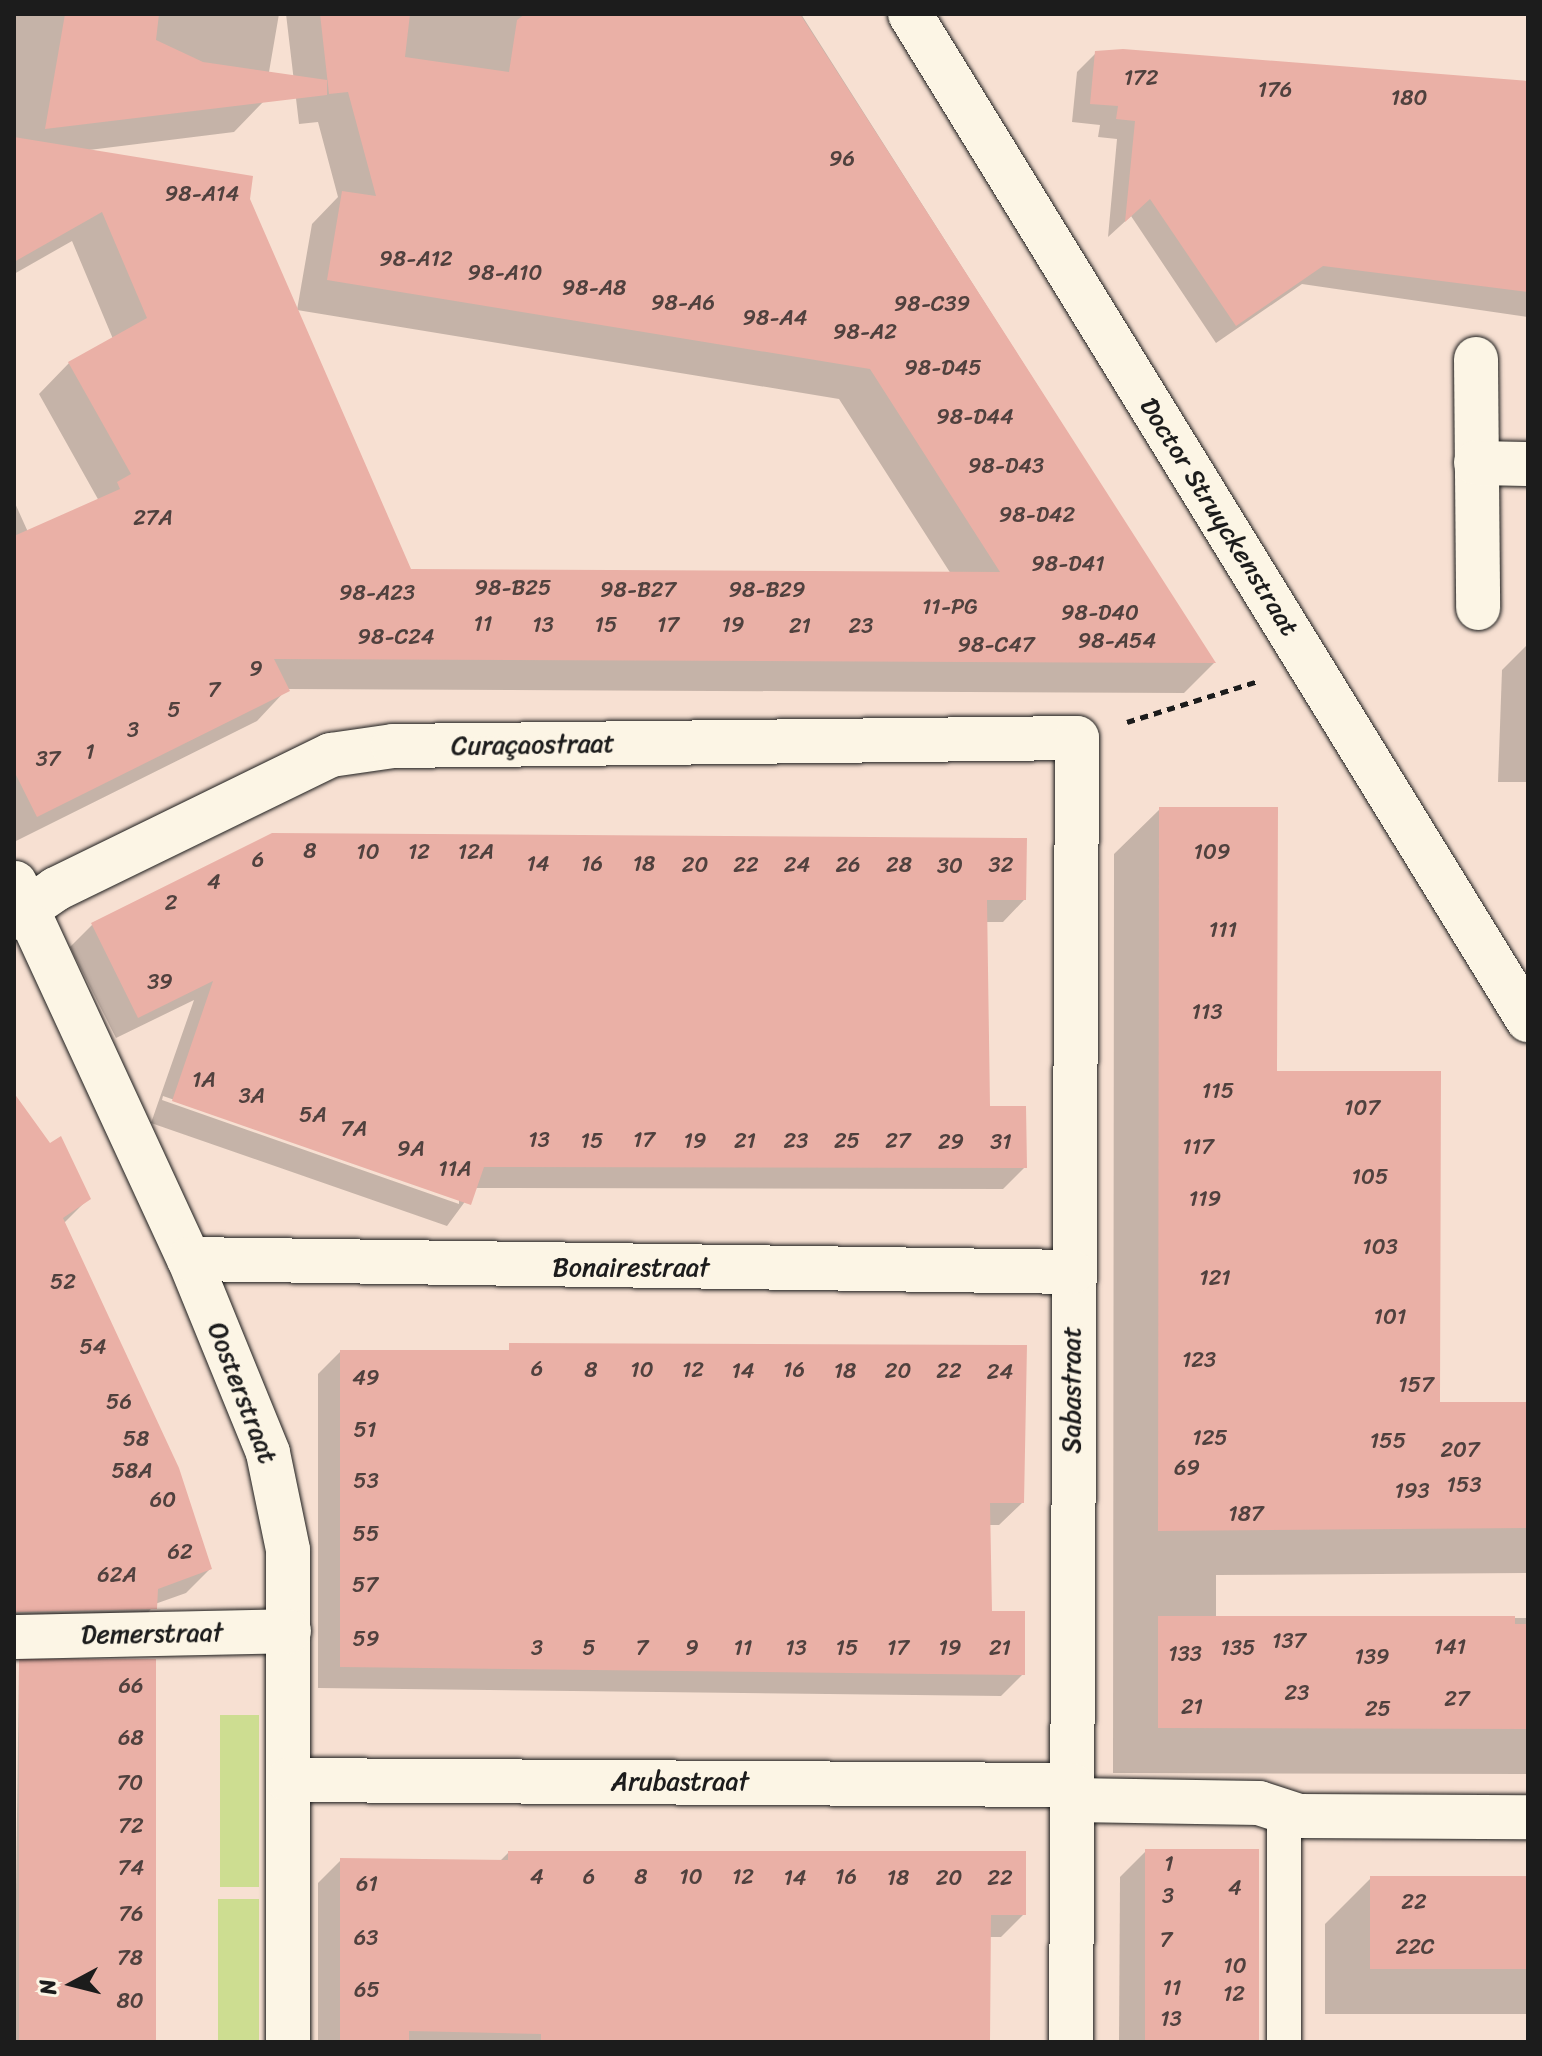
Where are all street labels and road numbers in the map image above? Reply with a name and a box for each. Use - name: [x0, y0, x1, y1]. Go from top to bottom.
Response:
- street label: Doctor Struyckenstraat: [1133, 392, 1305, 642]
- street label: Curaçaostraat: [451, 728, 615, 762]
- street label: Bonairestraat: [552, 1252, 710, 1284]
- street label: Oosterstraat: [201, 1318, 283, 1468]
- street label: Sabastraat: [1056, 1326, 1088, 1454]
- street label: Demerstraat: [81, 1617, 223, 1651]
- street label: Arubastraat: [611, 1766, 749, 1798]

